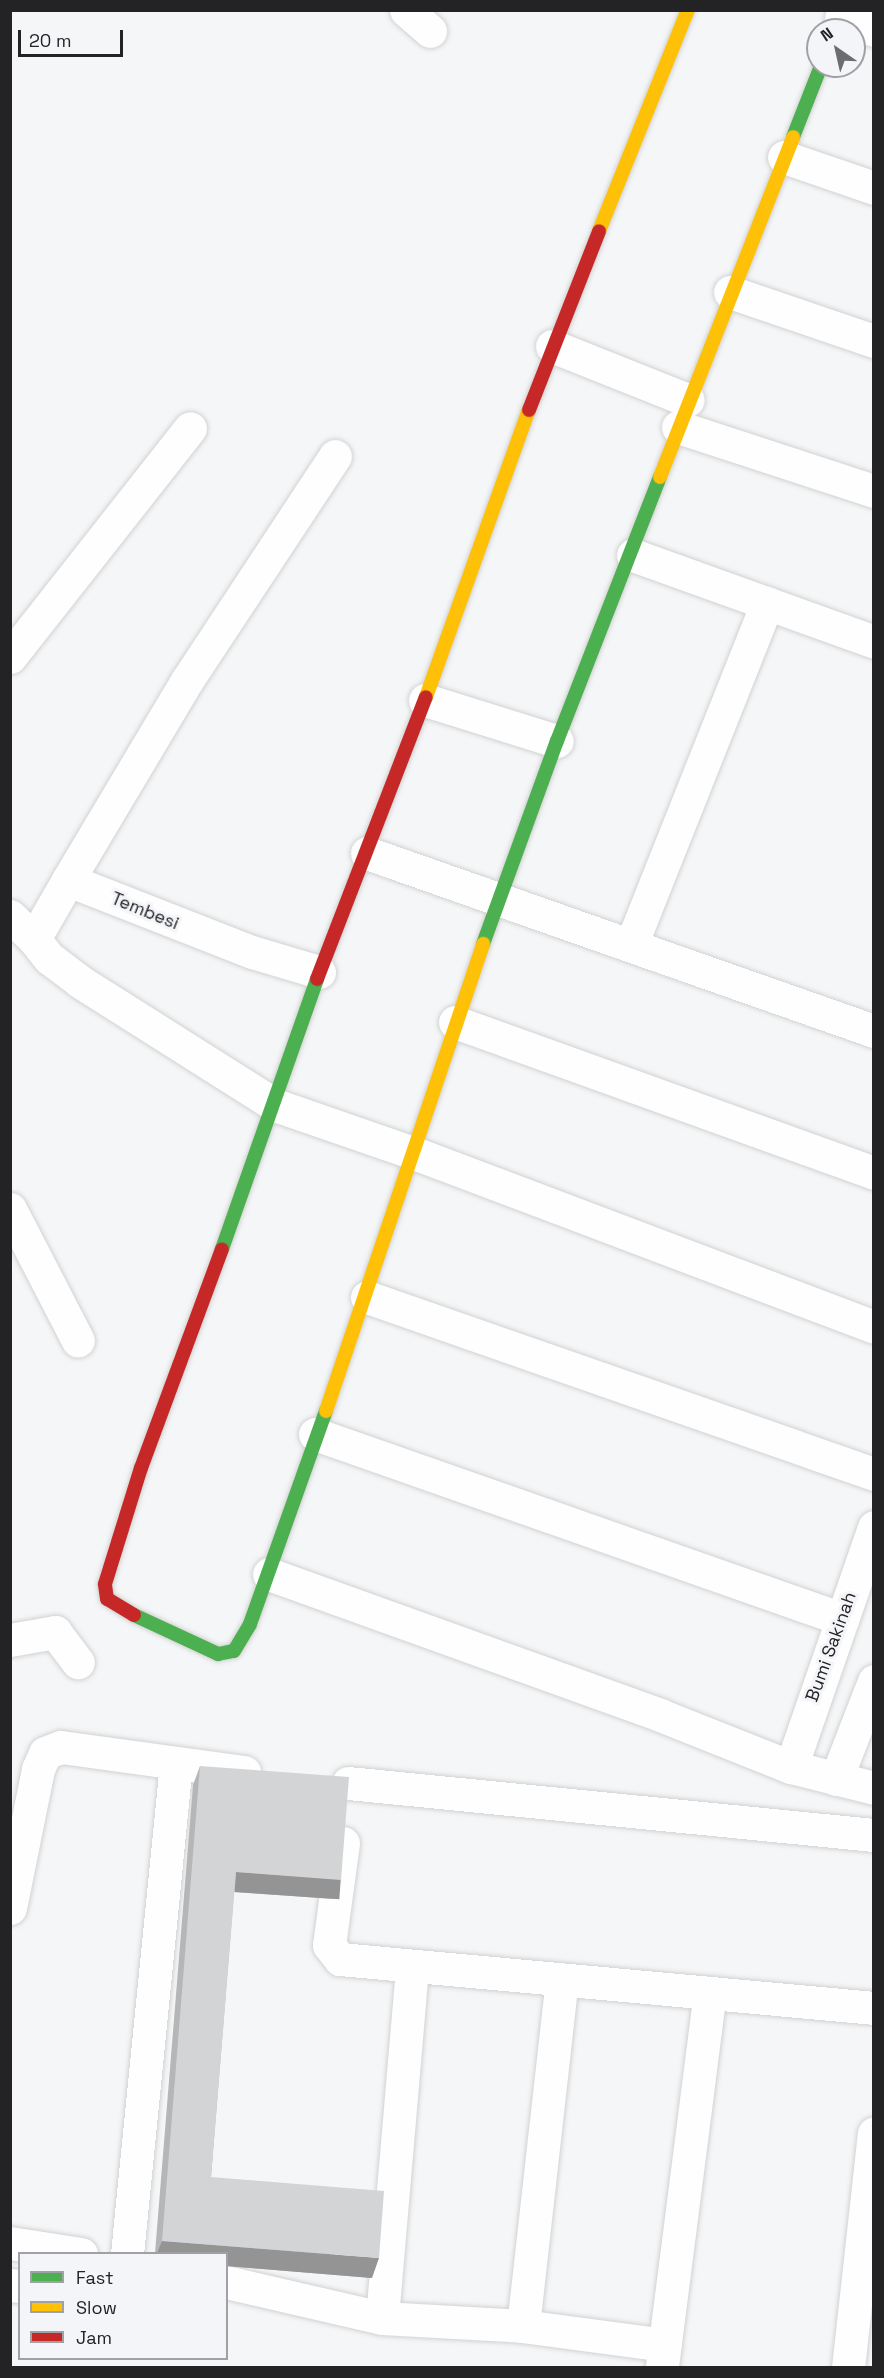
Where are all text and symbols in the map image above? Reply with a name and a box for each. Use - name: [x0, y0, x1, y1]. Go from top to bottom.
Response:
- scale bar: [21, 18, 126, 56]
- north arrow: [806, 18, 866, 78]
- text: N: [816, 23, 837, 46]
- text: 20 m: [29, 29, 72, 52]
- street label: Tembesi: [108, 888, 182, 934]
- street label: Bumi Sakinah: [801, 1589, 861, 1705]
- legend: [18, 2252, 228, 2360]
- text: Fast: [76, 2266, 113, 2289]
- text: Slow: [76, 2296, 117, 2319]
- text: Jam: [76, 2326, 112, 2349]

